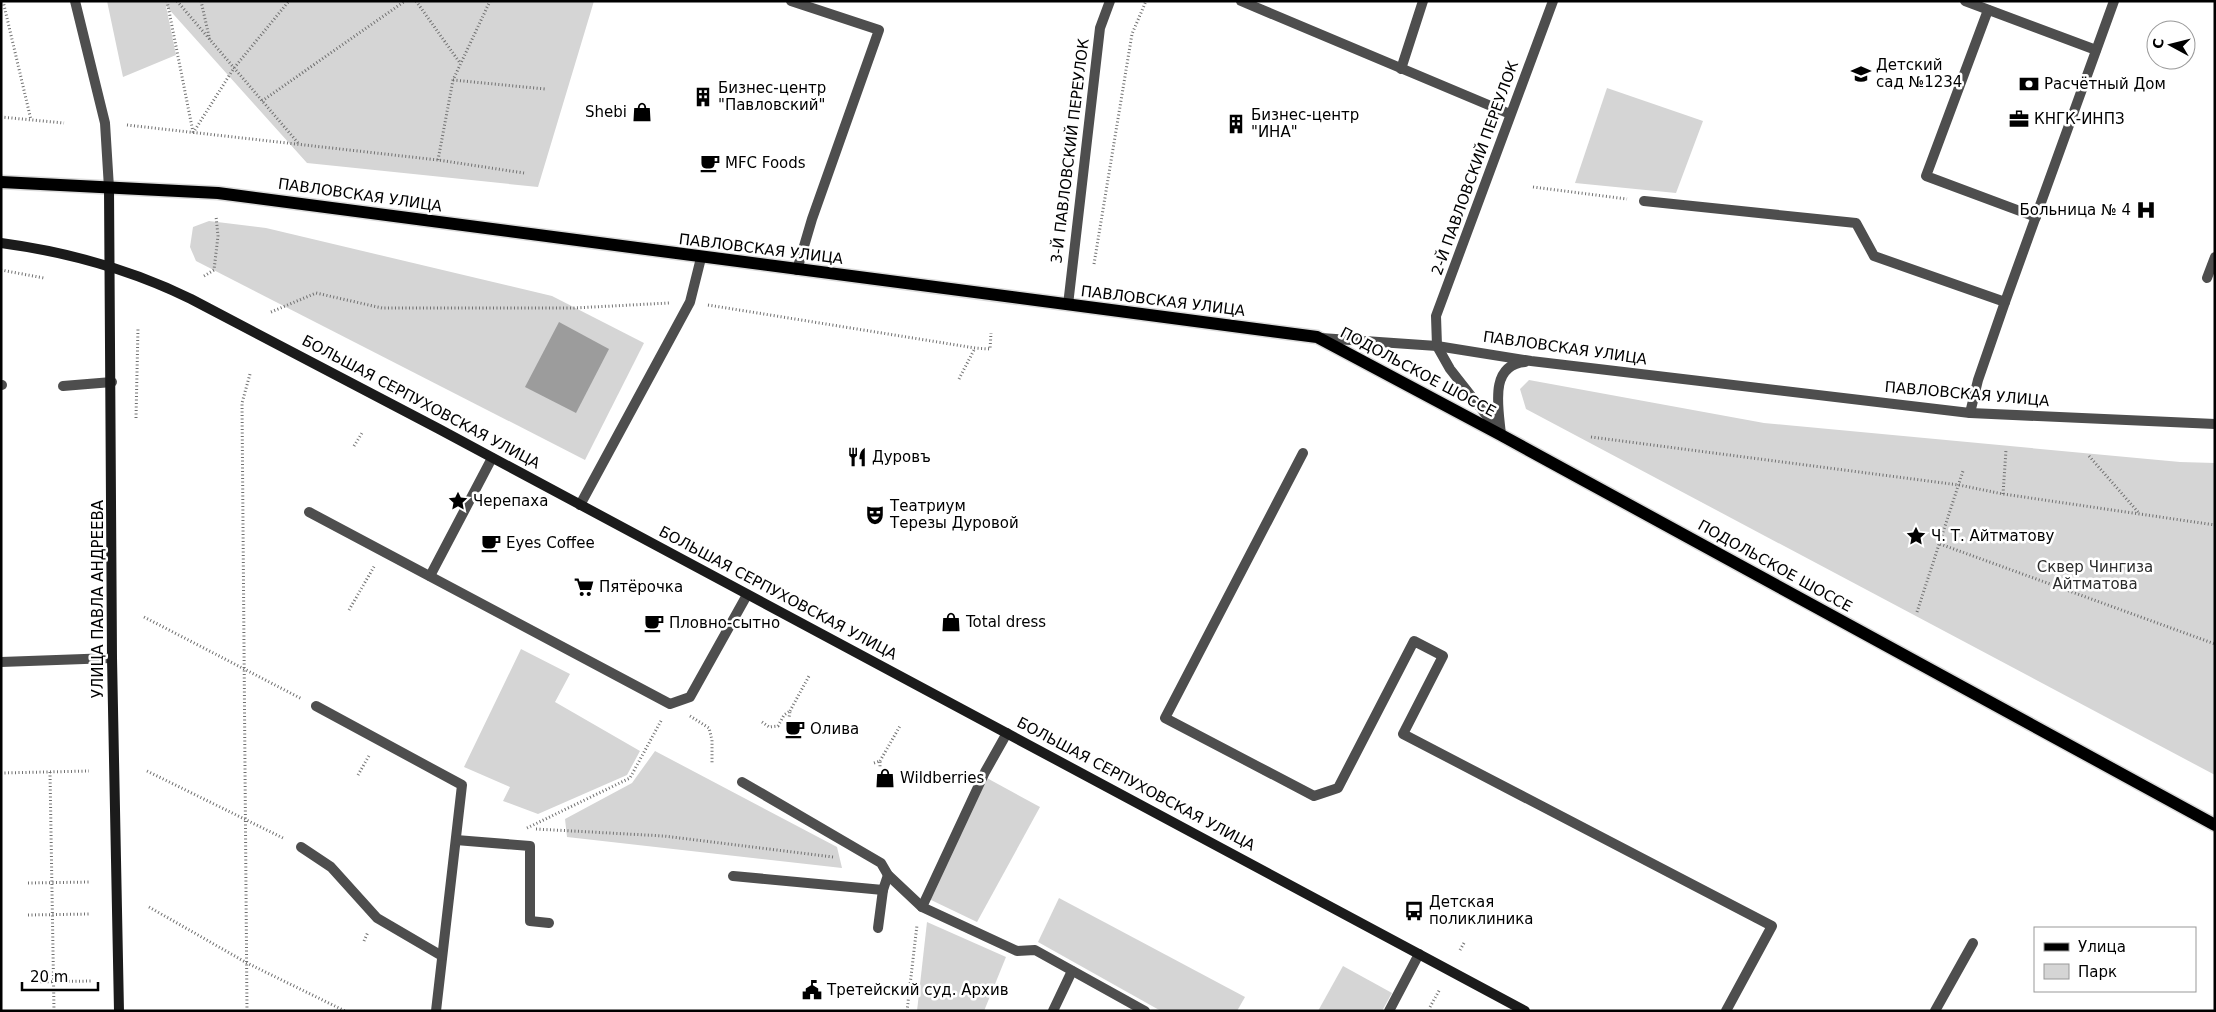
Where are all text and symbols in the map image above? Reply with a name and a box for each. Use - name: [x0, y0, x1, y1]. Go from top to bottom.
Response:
- north arrow: [2146, 20, 2196, 70]
- street label: 3-Й ПАВЛОВСКИЙ ПЕРЕУЛОК: [1046, 37, 1093, 265]
- text: С: [2150, 37, 2167, 49]
- place label: Детский сад №1234: [1876, 56, 1962, 91]
- street label: 2-Й ПАВЛОВСКИЙ ПЕРЕУЛОК: [1427, 58, 1522, 278]
- school or university icon: Детский сад №1234: [1850, 63, 1872, 85]
- bank icon: Расчётный Дом: [2018, 73, 2040, 95]
- place label: Расчётный Дом: [2044, 75, 2166, 93]
- place label: Бизнес-центр "Павловский": [718, 79, 826, 114]
- building icon: Бизнес-центр "Павловский": [692, 86, 714, 108]
- shop icon: Shebi: [631, 101, 653, 123]
- place label: Shebi: [585, 103, 627, 121]
- place label: Бизнес-центр "ИНА": [1251, 106, 1359, 141]
- office icon: КНГК-ИНПЗ: [2008, 108, 2030, 130]
- place label: КНГК-ИНПЗ: [2034, 110, 2125, 128]
- building icon: Бизнес-центр "ИНА": [1225, 113, 1247, 135]
- cafe icon: MFC Foods: [699, 152, 721, 174]
- place label: MFC Foods: [725, 154, 806, 172]
- street label: ПАВЛОВСКАЯ УЛИЦА: [277, 175, 444, 216]
- hospital icon: Больница № 4: [2135, 199, 2157, 221]
- place label: Больница № 4: [2019, 201, 2131, 219]
- street label: ПАВЛОВСКАЯ УЛИЦА: [678, 230, 845, 268]
- street label: ПАВЛОВСКАЯ УЛИЦА: [1080, 282, 1247, 320]
- street label: ПОДОЛЬСКОЕ ШОССЕ: [1337, 323, 1499, 421]
- street label: ПАВЛОВСКАЯ УЛИЦА: [1482, 328, 1649, 369]
- street label: БОЛЬШАЯ СЕРПУХОВСКАЯ УЛИЦА: [299, 331, 544, 473]
- street label: ПАВЛОВСКАЯ УЛИЦА: [1884, 378, 2051, 410]
- restaurant icon: Дуровъ: [846, 446, 868, 468]
- place label: Дуровъ: [872, 448, 931, 466]
- place icon: Черепаха: [447, 490, 469, 512]
- place label: Черепаха: [473, 492, 548, 510]
- place label: Театриум Терезы Дуровой: [889, 497, 1019, 532]
- street label: УЛИЦА ПАВЛА АНДРЕЕВА: [89, 499, 107, 698]
- theatre icon: Театриум Терезы Дуровой: [864, 504, 886, 526]
- street label: ПОДОЛЬСКОЕ ШОССЕ: [1695, 516, 1855, 616]
- street label: БОЛЬШАЯ СЕРПУХОВСКАЯ УЛИЦА: [656, 522, 901, 664]
- place icon: Ч. Т. Айтматову: [1905, 525, 1927, 547]
- place label: Ч. Т. Айтматову: [1931, 527, 2055, 545]
- cafe icon: Eyes Coffee: [480, 532, 502, 554]
- place label: Eyes Coffee: [506, 534, 595, 552]
- park label: Сквер Чингиза Айтматова: [2037, 558, 2153, 593]
- supermarket icon: Пятёрочка: [573, 576, 595, 598]
- place label: Пятёрочка: [599, 578, 683, 596]
- shop icon: Total dress: [940, 611, 962, 633]
- cafe icon: Пловно-сытно: [643, 612, 665, 634]
- place label: Total dress: [965, 613, 1046, 631]
- place label: Пловно-сытно: [669, 614, 780, 632]
- street label: БОЛЬШАЯ СЕРПУХОВСКАЯ УЛИЦА: [1014, 713, 1259, 855]
- cafe icon: Олива: [784, 718, 806, 740]
- place label: Олива: [810, 720, 859, 738]
- shop icon: Wildberries: [874, 767, 896, 789]
- place label: Wildberries: [900, 769, 985, 787]
- place label: Детская поликлиника: [1429, 893, 1534, 928]
- bus stop icon: Детская поликлиника: [1403, 900, 1425, 922]
- legend: [2034, 927, 2196, 992]
- text: Улица: [2078, 938, 2126, 956]
- scale bar: [22, 960, 99, 992]
- text: Парк: [2078, 963, 2117, 981]
- text: 20 m: [30, 968, 68, 986]
- public building icon: Третейский суд. Архив: [801, 979, 823, 1001]
- place label: Третейский суд. Архив: [826, 981, 1008, 999]

